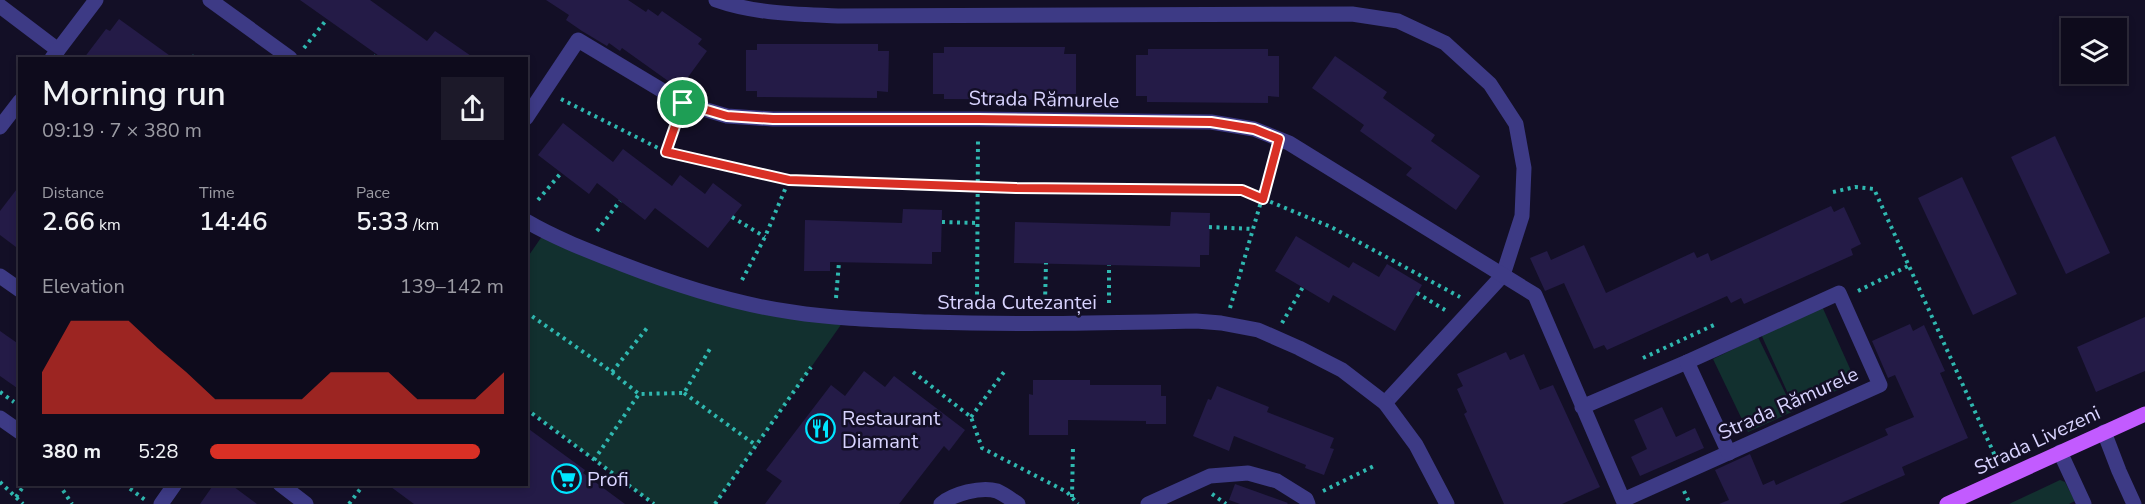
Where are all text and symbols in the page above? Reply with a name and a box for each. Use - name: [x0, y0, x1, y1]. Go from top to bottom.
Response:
- map controls: [2061, 18, 2127, 84]
- button: layers: [2061, 18, 2127, 84]
- text: Morning run: [42, 72, 226, 117]
- button: share: [441, 77, 504, 140]
- pin: [657, 77, 708, 128]
- street label: Strada Rămurele: [968, 85, 1120, 114]
- icon: arrive: [666, 86, 699, 119]
- text: 09:19 · 7 × 380 m: [42, 117, 202, 144]
- text: Distance: [42, 182, 104, 204]
- text: Time: [199, 182, 235, 204]
- text: Pace: [356, 182, 390, 204]
- text: 2.66: [42, 204, 95, 239]
- text: 14:46: [199, 204, 268, 239]
- text: 5:33: [356, 204, 409, 239]
- text: km: [95, 214, 121, 236]
- text: /km: [409, 214, 439, 236]
- text: Elevation: [42, 273, 125, 300]
- text: 139–142 m: [400, 273, 504, 300]
- street label: Strada Cutezanței: [937, 289, 1097, 316]
- street label: Strada Rămurele: [1714, 360, 1863, 446]
- street label: Strada Livezeni: [1970, 399, 2105, 481]
- place label: Restaurant Diamant: [842, 405, 941, 455]
- restaurant icon: Restaurant Diamant: [805, 413, 837, 445]
- text: 380 m: [42, 438, 101, 465]
- text: 5:28: [138, 438, 179, 465]
- supermarket icon: Profi: [550, 463, 582, 495]
- place label: Profi: [587, 466, 629, 493]

